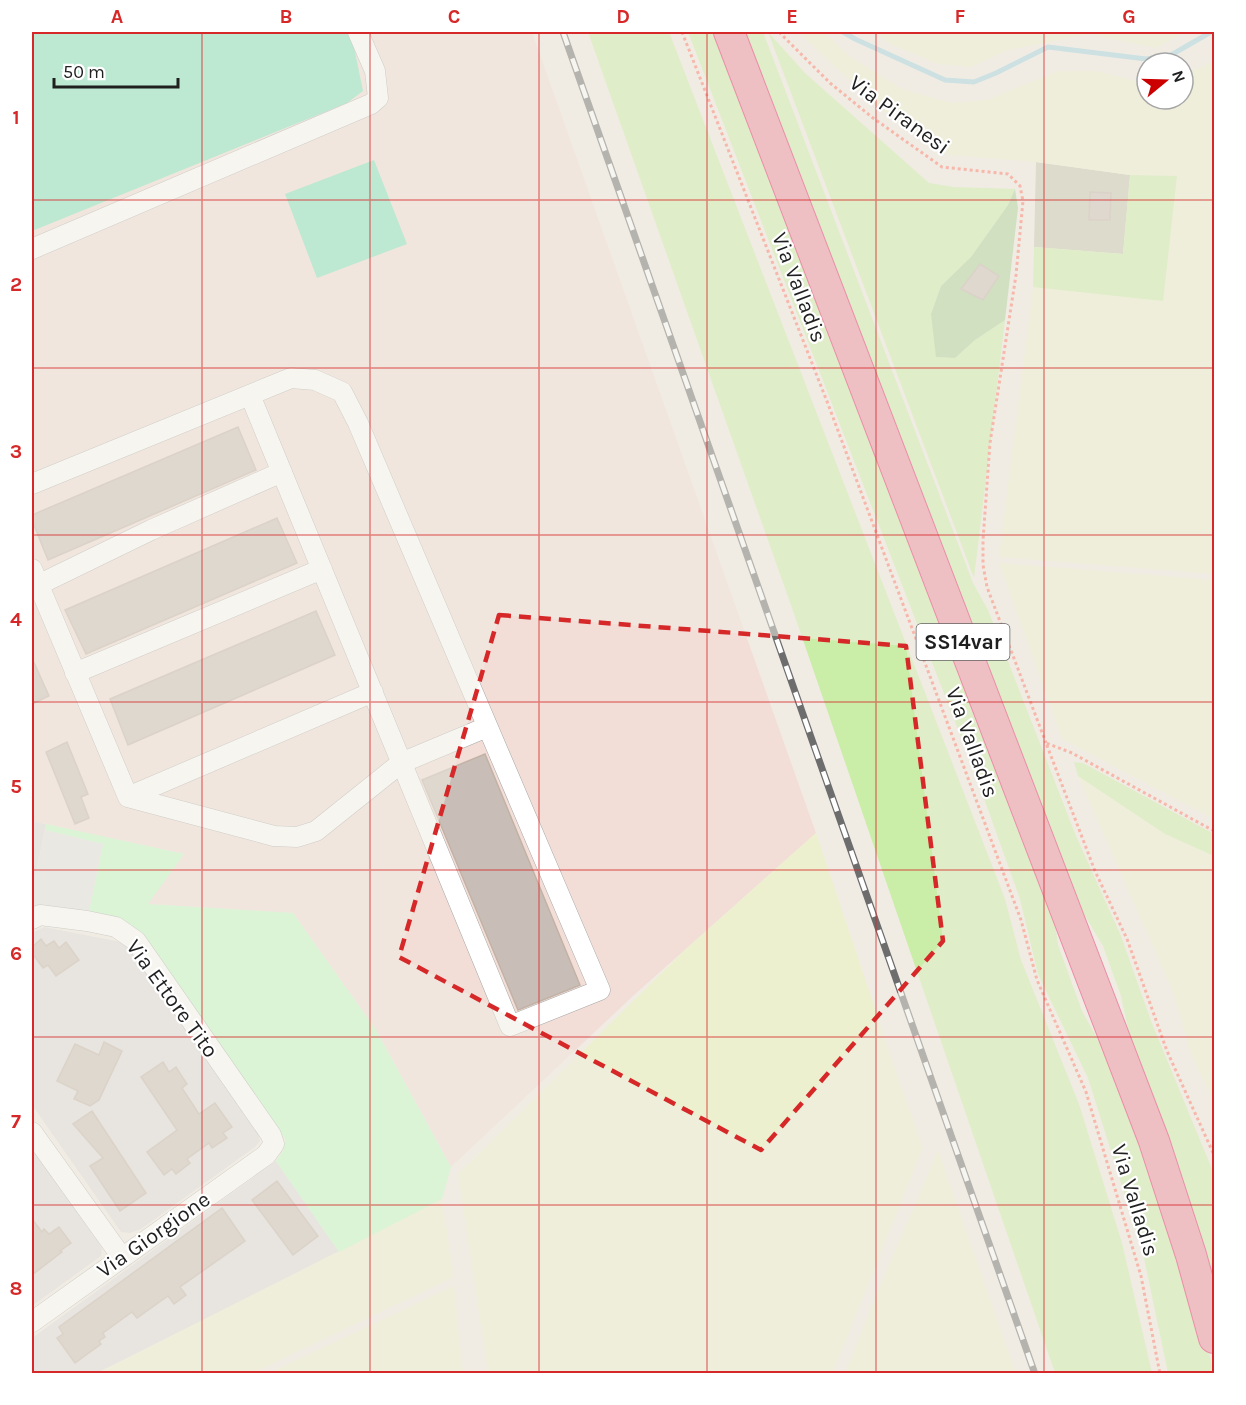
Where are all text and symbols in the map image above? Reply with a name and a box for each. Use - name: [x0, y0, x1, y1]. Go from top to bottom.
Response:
- text: A: [111, 5, 124, 28]
- text: B: [280, 5, 292, 28]
- text: C: [448, 5, 460, 28]
- text: D: [616, 5, 630, 28]
- text: E: [786, 5, 798, 28]
- text: F: [955, 5, 966, 28]
- text: G: [1122, 5, 1136, 28]
- scale bar: [54, 51, 178, 89]
- north arrow: [1135, 51, 1195, 111]
- text: 50 m: [63, 61, 105, 83]
- text: N: [1168, 68, 1190, 85]
- street label: Via Piranesi: [844, 70, 955, 160]
- text: 1: [12, 106, 20, 129]
- street label: Via Valladis: [766, 229, 832, 346]
- text: 2: [10, 273, 22, 296]
- text: 3: [10, 440, 22, 463]
- text: 4: [10, 608, 22, 631]
- road number: SS14var: [916, 624, 1010, 660]
- street label: Via Valladis: [940, 684, 1004, 801]
- text: 5: [10, 775, 22, 798]
- street label: Via Ettore Tito: [121, 934, 224, 1063]
- text: 6: [10, 942, 22, 965]
- text: 7: [11, 1110, 21, 1133]
- street label: Via Valladis: [1106, 1141, 1164, 1259]
- street label: Via Giorgione: [92, 1186, 215, 1283]
- text: 8: [10, 1277, 22, 1300]

